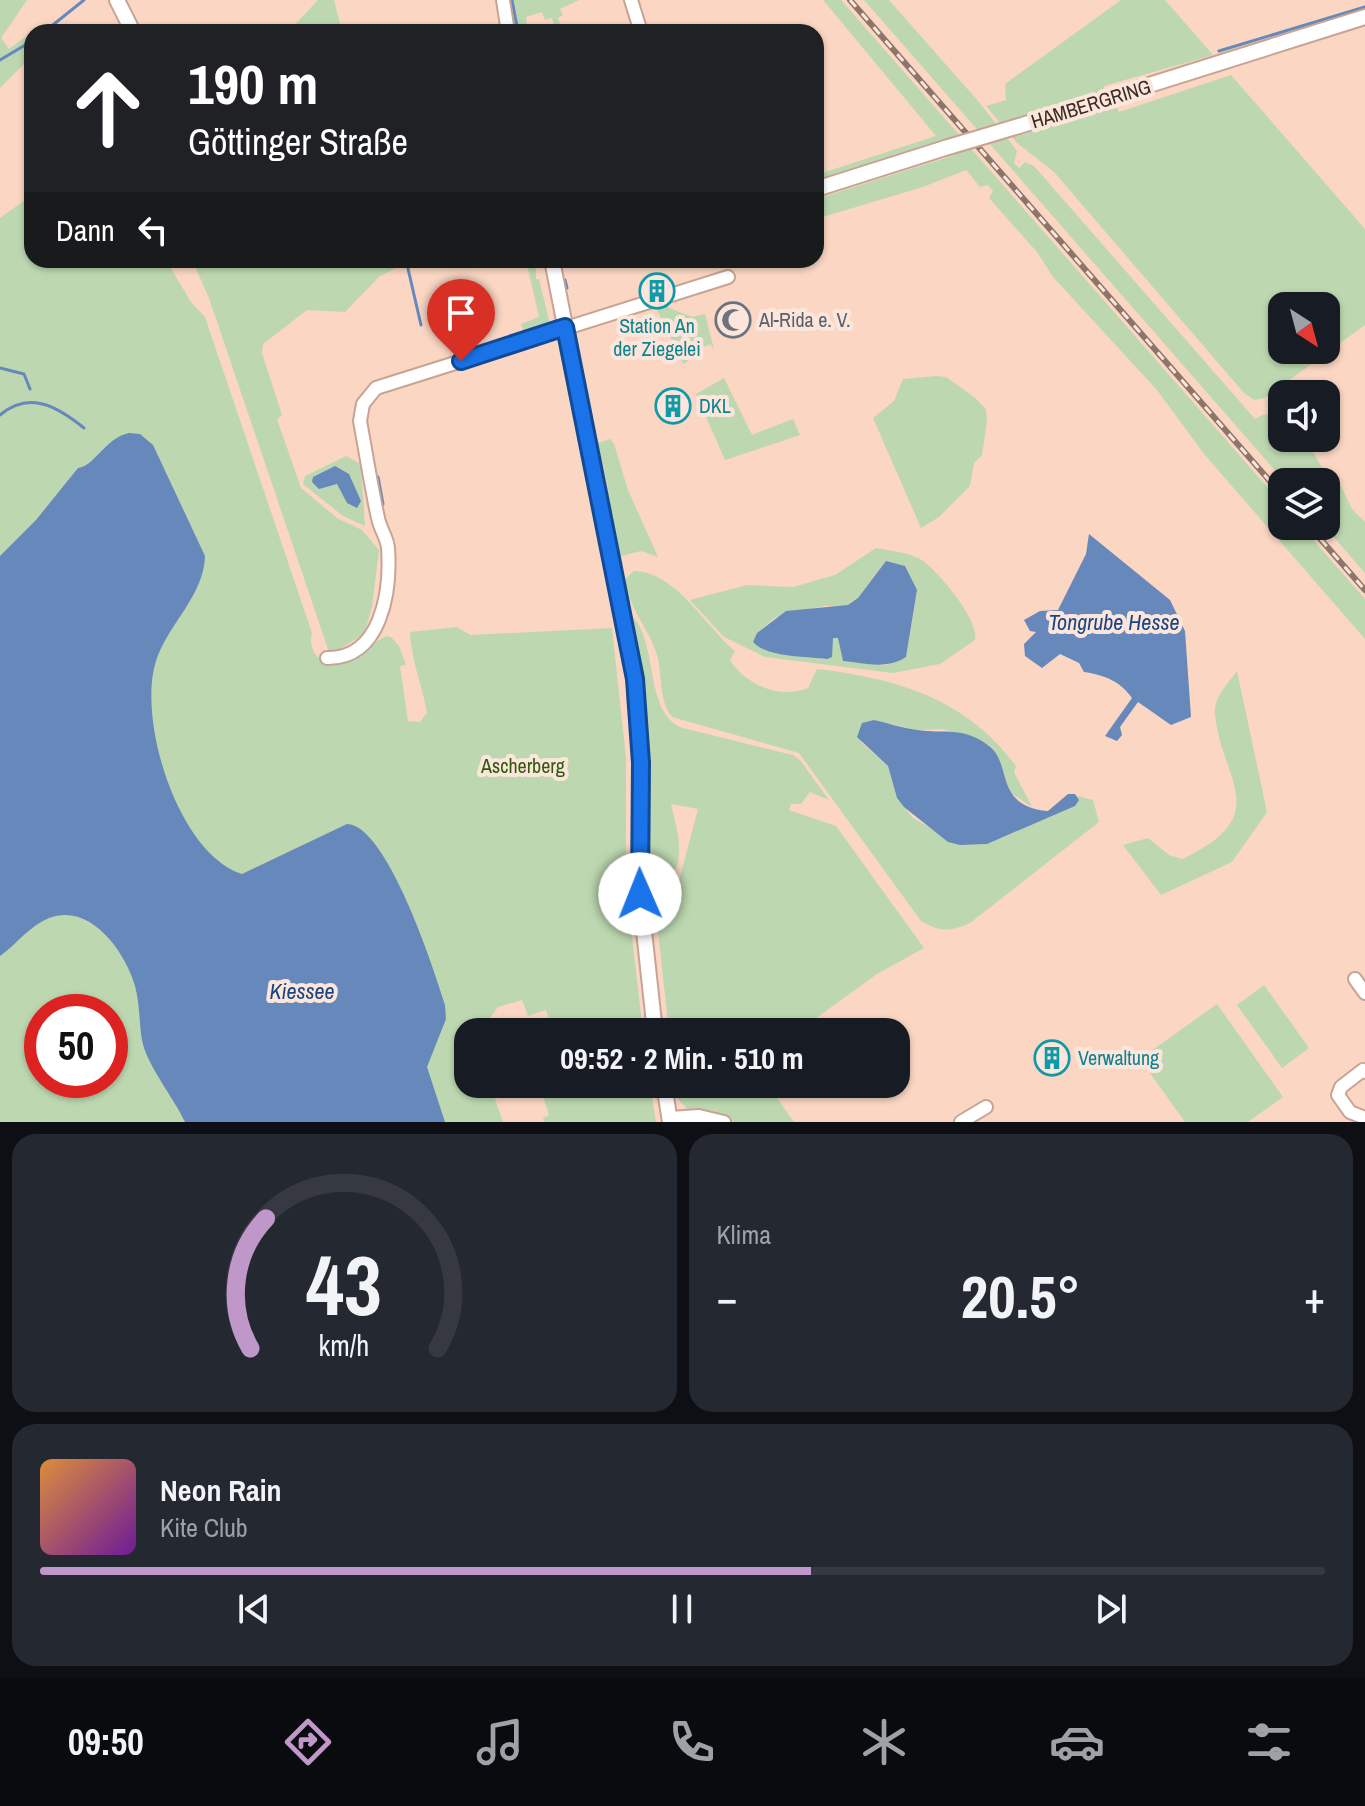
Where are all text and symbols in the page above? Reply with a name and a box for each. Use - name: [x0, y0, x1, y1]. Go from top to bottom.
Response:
- text: 190 m: [188, 46, 318, 121]
- icon: ahead: [56, 56, 160, 160]
- street label: HAMBERGRING: [1028, 72, 1154, 135]
- text: Göttinger Straße: [188, 118, 408, 166]
- icon: left: [131, 208, 175, 252]
- text: Dann: [56, 210, 115, 250]
- building icon: Station An der Ziegelei: [638, 272, 676, 310]
- pin: [427, 279, 495, 361]
- icon: arrive: [439, 291, 483, 335]
- north arrow: [1268, 292, 1340, 364]
- map controls: [1268, 292, 1340, 540]
- mosque icon: Al-Rida e. V.: [714, 301, 752, 339]
- place label: Al-Rida e. V.: [758, 306, 850, 333]
- place label: Station An der Ziegelei: [613, 312, 701, 362]
- button: sound: [1268, 380, 1340, 452]
- building icon: DKL: [654, 387, 692, 425]
- place label: DKL: [699, 392, 731, 419]
- button: layers: [1268, 468, 1340, 540]
- water label: Tongrube Hesse: [1049, 607, 1179, 637]
- park label: Ascherberg: [480, 752, 565, 779]
- position arrow: [598, 852, 682, 936]
- water label: Kiessee: [269, 976, 335, 1006]
- speed limit sign: 50: [24, 994, 128, 1098]
- text: 09:52 · 2 Min. · 510 m: [560, 1038, 804, 1078]
- building icon: Verwaltung: [1033, 1039, 1071, 1077]
- place label: Verwaltung: [1078, 1044, 1159, 1071]
- text: Klima: [717, 1217, 771, 1252]
- text: 43: [306, 1229, 382, 1341]
- text: 20.5°: [961, 1256, 1081, 1337]
- text: −: [717, 1267, 738, 1327]
- text: +: [1304, 1267, 1325, 1327]
- text: km/h: [319, 1326, 370, 1365]
- text: Neon Rain: [160, 1470, 282, 1510]
- text: Kite Club: [160, 1510, 248, 1545]
- icon: previous: [232, 1587, 276, 1631]
- icon: pause: [660, 1587, 704, 1631]
- icon: next: [1089, 1587, 1133, 1631]
- icon: directions: [280, 1714, 336, 1770]
- icon: music: [472, 1714, 528, 1770]
- icon: phone: [664, 1714, 720, 1770]
- icon: climate: [856, 1714, 912, 1770]
- icon: car: [1049, 1714, 1105, 1770]
- icon: filters: [1241, 1714, 1297, 1770]
- text: 09:50: [68, 1718, 144, 1766]

